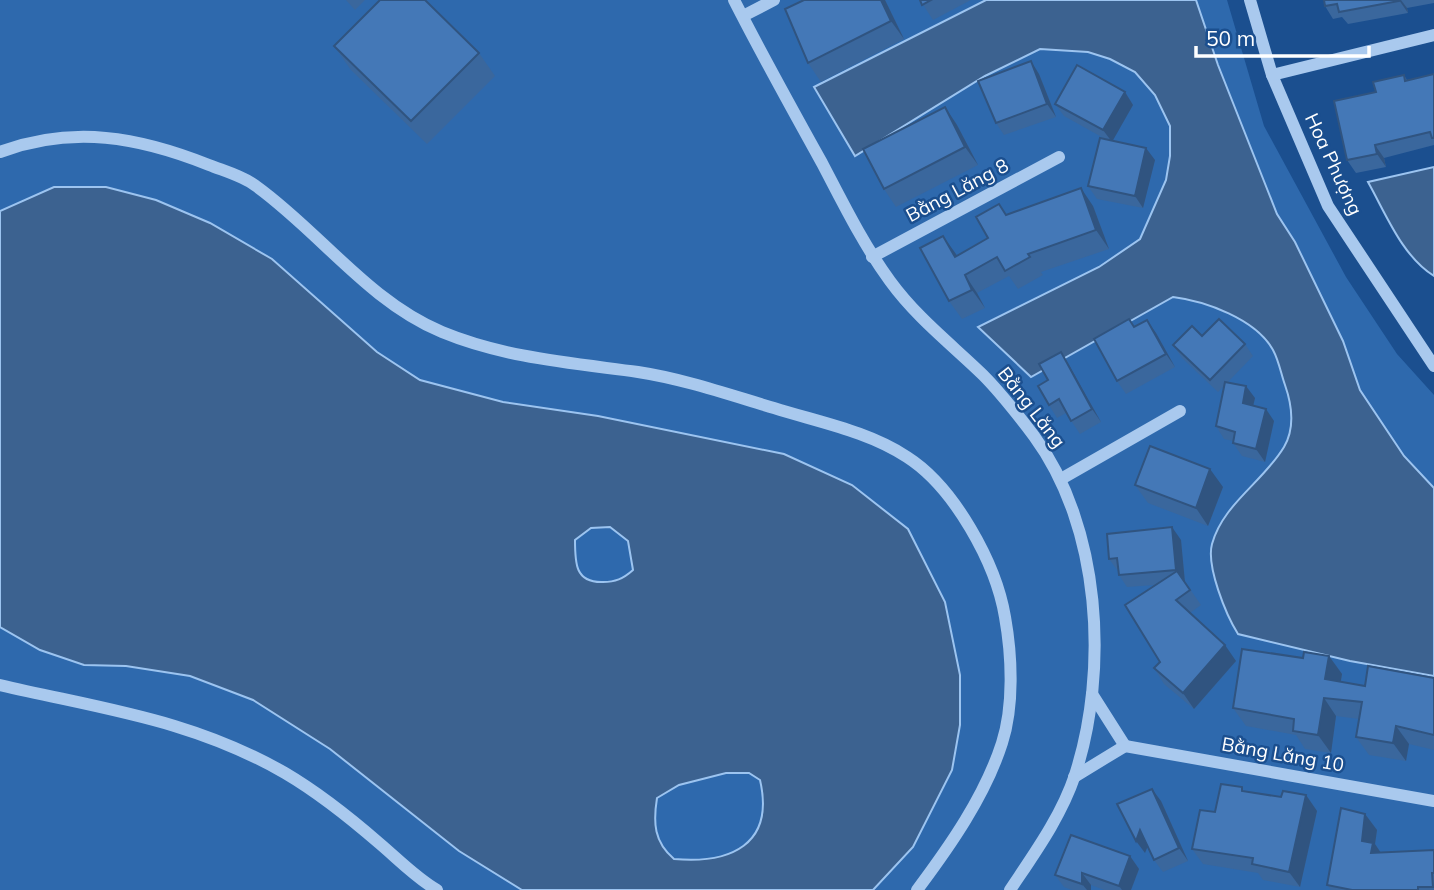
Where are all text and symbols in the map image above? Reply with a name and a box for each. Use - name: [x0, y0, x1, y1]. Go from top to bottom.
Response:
- scale bar: [1196, 14, 1369, 58]
- text: 50 m: [1206, 25, 1255, 51]
- street label: Hoa Phượng: [1300, 109, 1368, 219]
- street label: Bằng Lăng 8: [902, 153, 1012, 227]
- street label: Bằng Lăng: [993, 362, 1071, 452]
- street label: Bằng Lăng 10: [1220, 731, 1346, 777]

